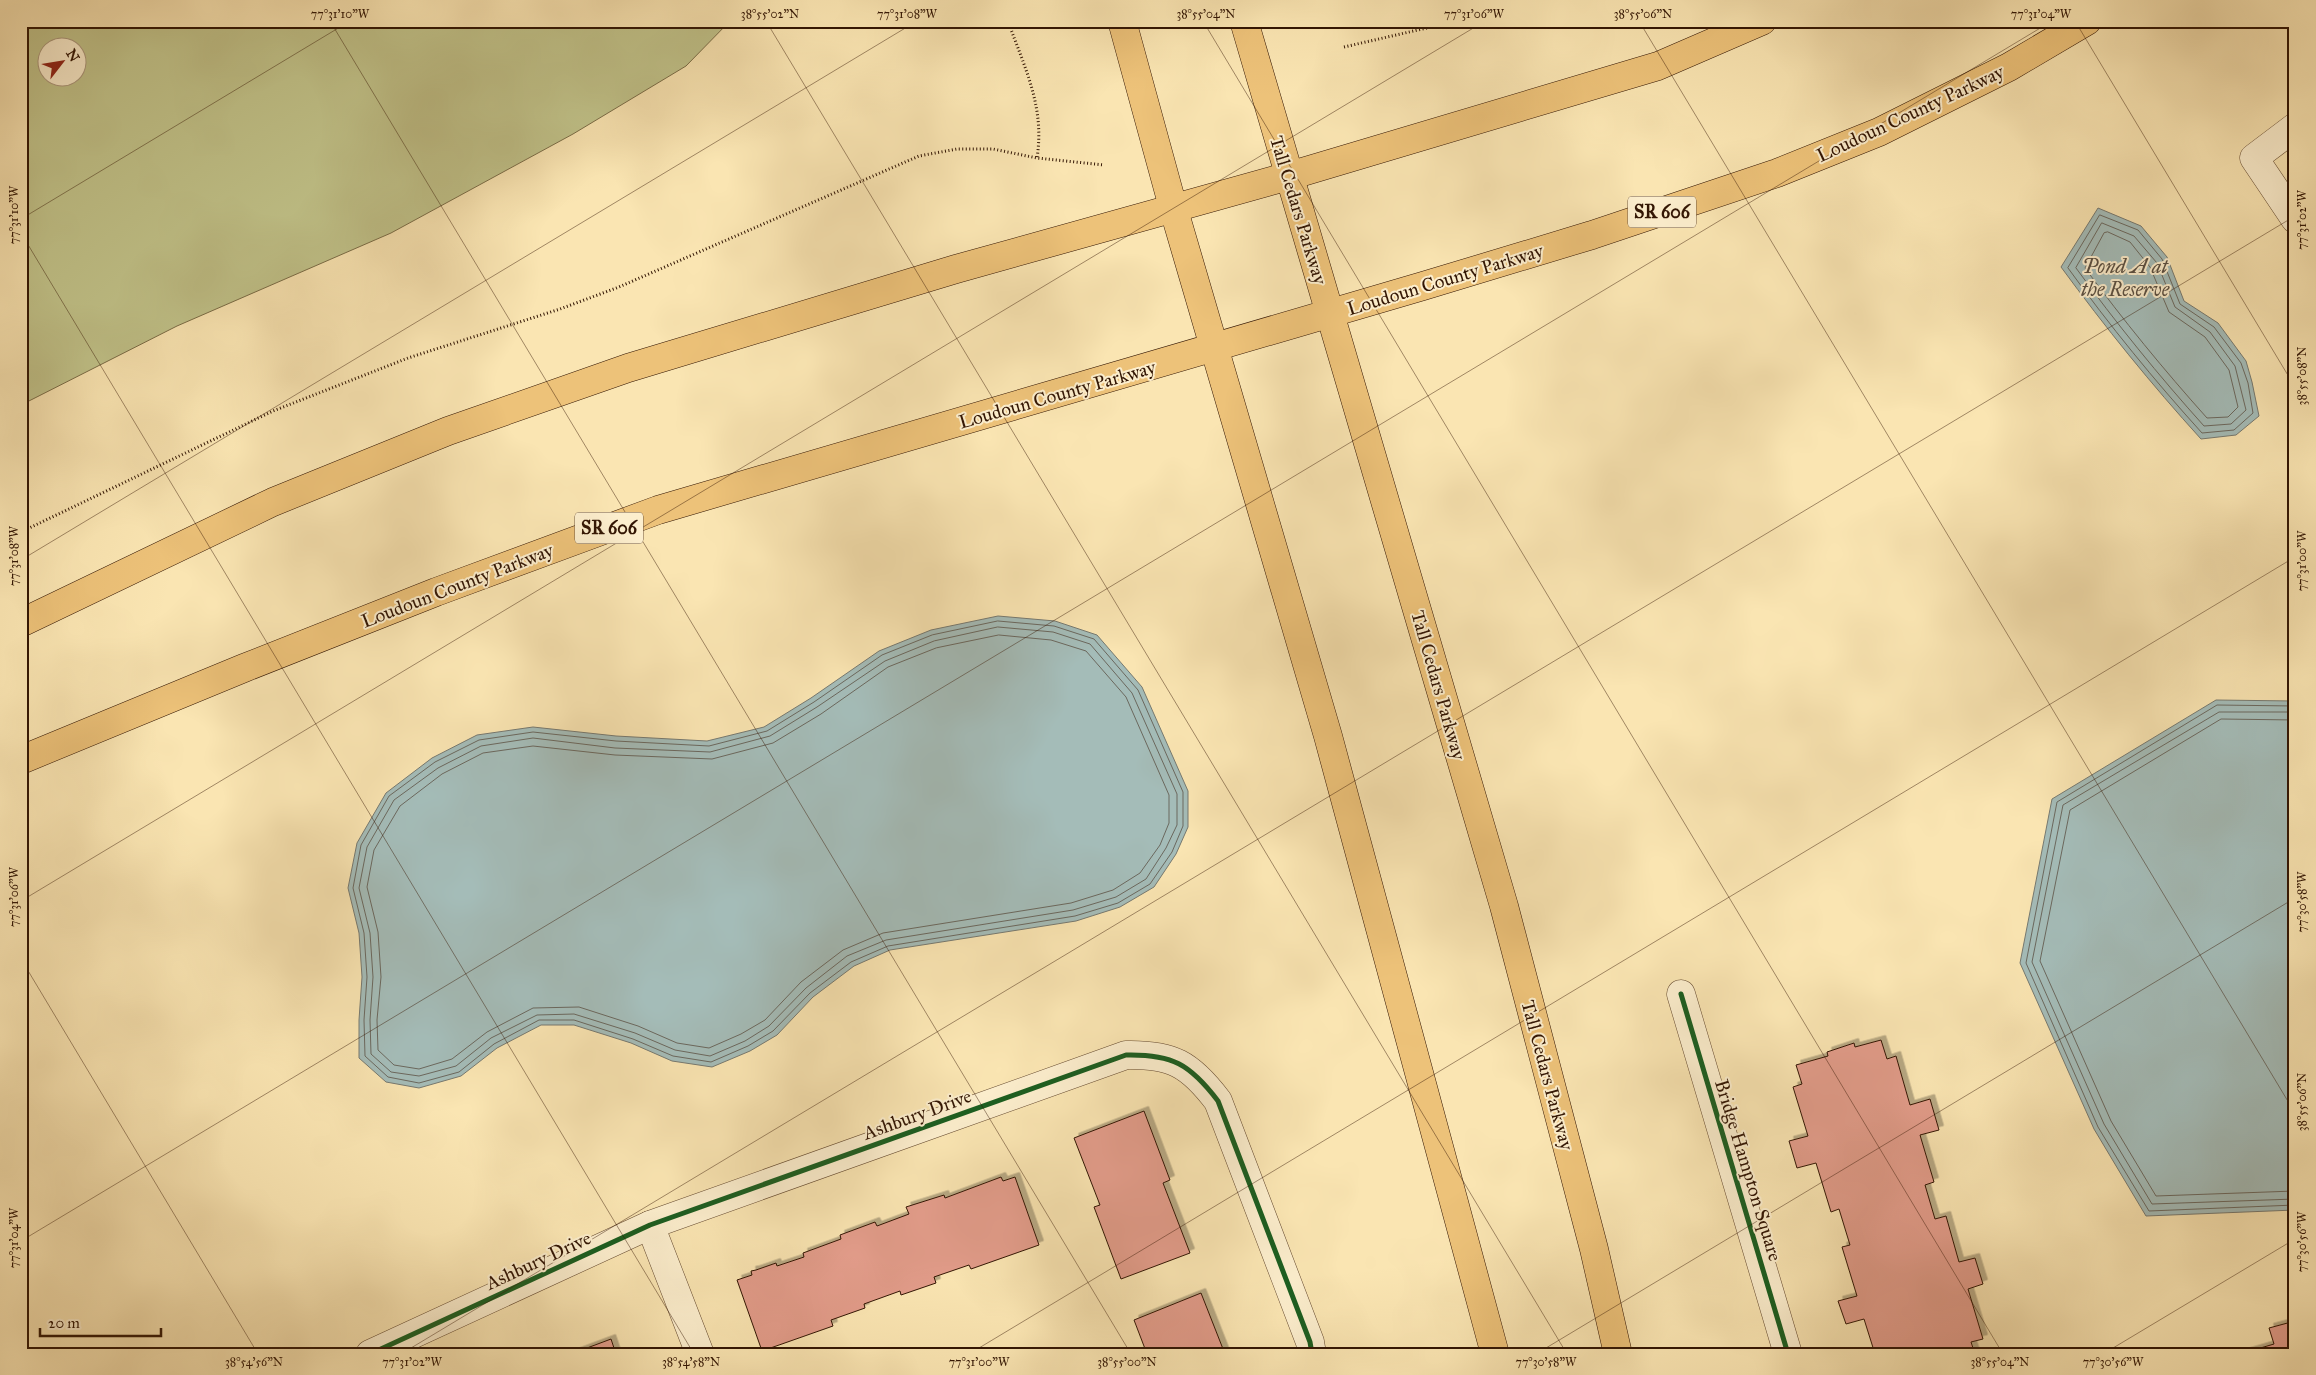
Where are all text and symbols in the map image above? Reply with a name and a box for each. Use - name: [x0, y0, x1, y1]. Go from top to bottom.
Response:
- text: 77°31'10"W: [311, 7, 370, 21]
- text: 38°55'02"N: [741, 7, 799, 21]
- text: 77°31'08"W: [877, 7, 938, 21]
- text: 38°55'04"N: [1176, 7, 1236, 21]
- text: 77°31'06"W: [1444, 7, 1505, 21]
- text: 38°55'06"N: [1614, 7, 1672, 21]
- text: 77°31'04"W: [2011, 7, 2072, 21]
- north arrow: [38, 38, 88, 88]
- text: N: [62, 46, 83, 65]
- street label: Loudoun County Parkway: [1813, 60, 2008, 167]
- street label: Tall Cedars Parkway: [1265, 133, 1332, 288]
- text: 77°31'10"W: [7, 185, 21, 244]
- text: 77°31'02"W: [2295, 190, 2309, 250]
- road number: SR 606: [1628, 196, 1696, 228]
- street label: Loudoun County Parkway: [1344, 238, 1547, 320]
- water label: Pond A at the Reserve: [2081, 254, 2170, 301]
- text: 38°55'08"N: [2295, 347, 2309, 405]
- street label: Loudoun County Parkway: [956, 355, 1159, 434]
- road number: SR 606: [575, 512, 643, 544]
- text: 77°31'08"W: [7, 525, 21, 586]
- text: 77°31'00"W: [2295, 530, 2309, 591]
- street label: Loudoun County Parkway: [358, 538, 557, 633]
- street label: Tall Cedars Parkway: [1406, 608, 1471, 764]
- text: 77°31'06"W: [7, 866, 21, 927]
- text: 77°30'58"W: [2295, 871, 2309, 932]
- street label: Tall Cedars Parkway: [1516, 998, 1579, 1154]
- text: 38°55'06"N: [2295, 1073, 2309, 1131]
- street label: Bridge Hampton Square: [1709, 1076, 1787, 1264]
- street label: Ashbury Drive: [859, 1084, 975, 1145]
- text: 77°31'04"W: [7, 1207, 21, 1268]
- text: 77°30'56"W: [2295, 1211, 2309, 1272]
- street label: Ashbury Drive: [481, 1226, 595, 1295]
- scale bar: [40, 1305, 161, 1337]
- text: 20 m: [48, 1314, 80, 1332]
- text: 38°54'56"N: [225, 1355, 283, 1369]
- text: 77°31'02"W: [382, 1355, 442, 1369]
- text: 38°54'58"N: [662, 1355, 720, 1369]
- text: 77°31'00"W: [949, 1355, 1010, 1369]
- text: 38°55'00"N: [1097, 1355, 1157, 1369]
- text: 77°30'58"W: [1516, 1355, 1577, 1369]
- text: 38°55'04"N: [1970, 1355, 2030, 1369]
- text: 77°30'56"W: [2083, 1355, 2144, 1369]

